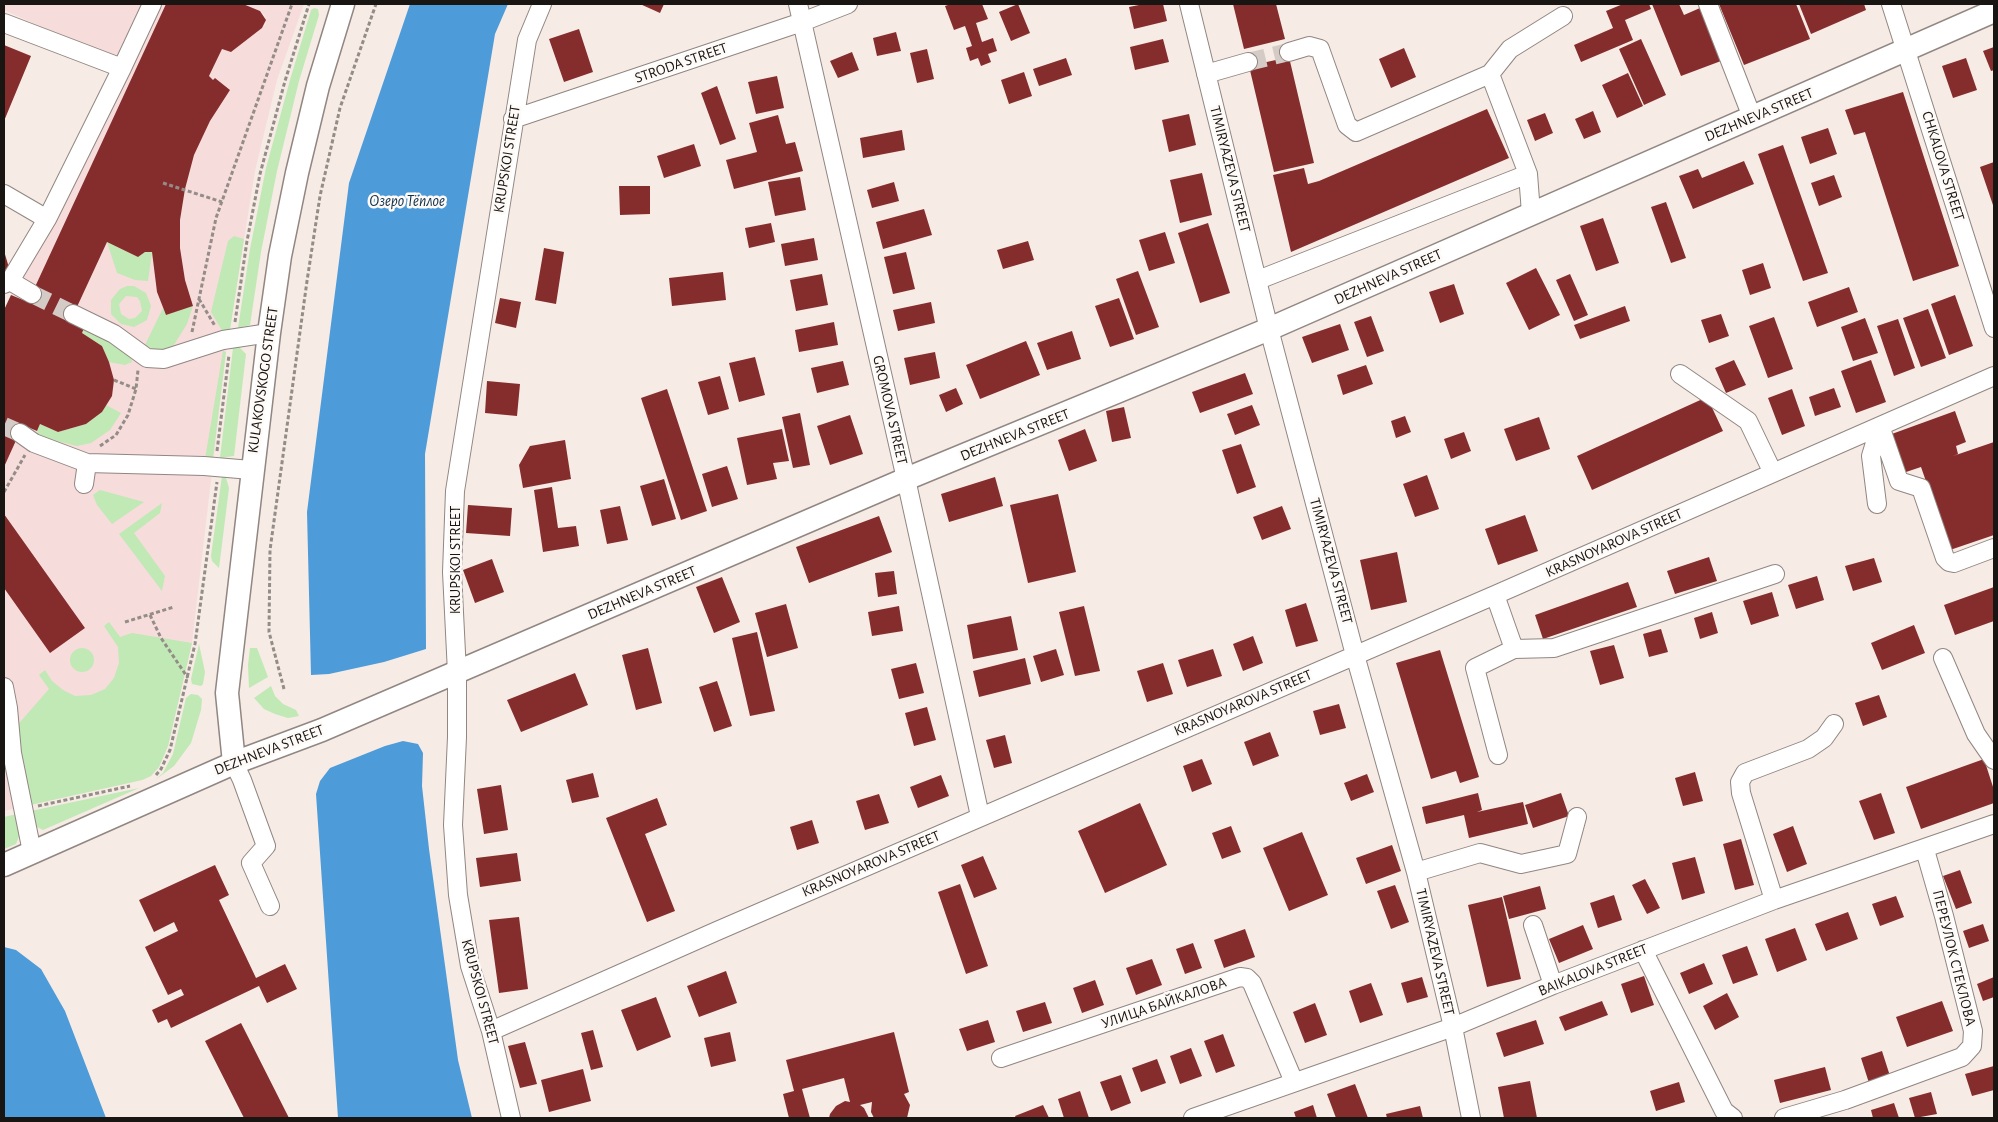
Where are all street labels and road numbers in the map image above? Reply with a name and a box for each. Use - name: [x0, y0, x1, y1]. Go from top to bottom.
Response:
- street label: STRODA STREET: [632, 39, 730, 87]
- street label: DEZHNEVA STREET: [1702, 84, 1816, 146]
- street label: KRUPSKOI STREET: [490, 104, 524, 214]
- street label: TIMIRYAZEVA STREET: [1206, 104, 1254, 234]
- street label: CHKALOVA STREET: [1918, 109, 1968, 223]
- street label: DEZHNEVA STREET: [1331, 245, 1445, 309]
- street label: KULAKOVSKOGO STREET: [244, 306, 282, 454]
- street label: GROMOVA STREET: [869, 354, 911, 466]
- street label: DEZHNEVA STREET: [958, 405, 1072, 465]
- street label: TIMIRYAZEVA STREET: [1306, 496, 1356, 626]
- street label: KRASNOYAROVA STREET: [1543, 505, 1685, 581]
- street label: KRUPSKOI STREET: [446, 506, 464, 614]
- street label: DEZHNEVA STREET: [585, 562, 699, 624]
- street label: KRASNOYAROVA STREET: [1171, 666, 1315, 740]
- street label: DEZHNEVA STREET: [212, 721, 326, 779]
- street label: KRASNOYAROVA STREET: [799, 827, 943, 901]
- street label: TIMIRYAZEVA STREET: [1412, 887, 1458, 1017]
- street label: ПЕРЕУЛОК СТЕКЛОВА: [1928, 888, 1980, 1028]
- street label: KRUPSKOI STREET: [457, 937, 503, 1047]
- street label: BAIKALOVA STREET: [1536, 940, 1650, 1000]
- street label: УЛИЦА БАЙКАЛОВА: [1099, 973, 1229, 1033]

